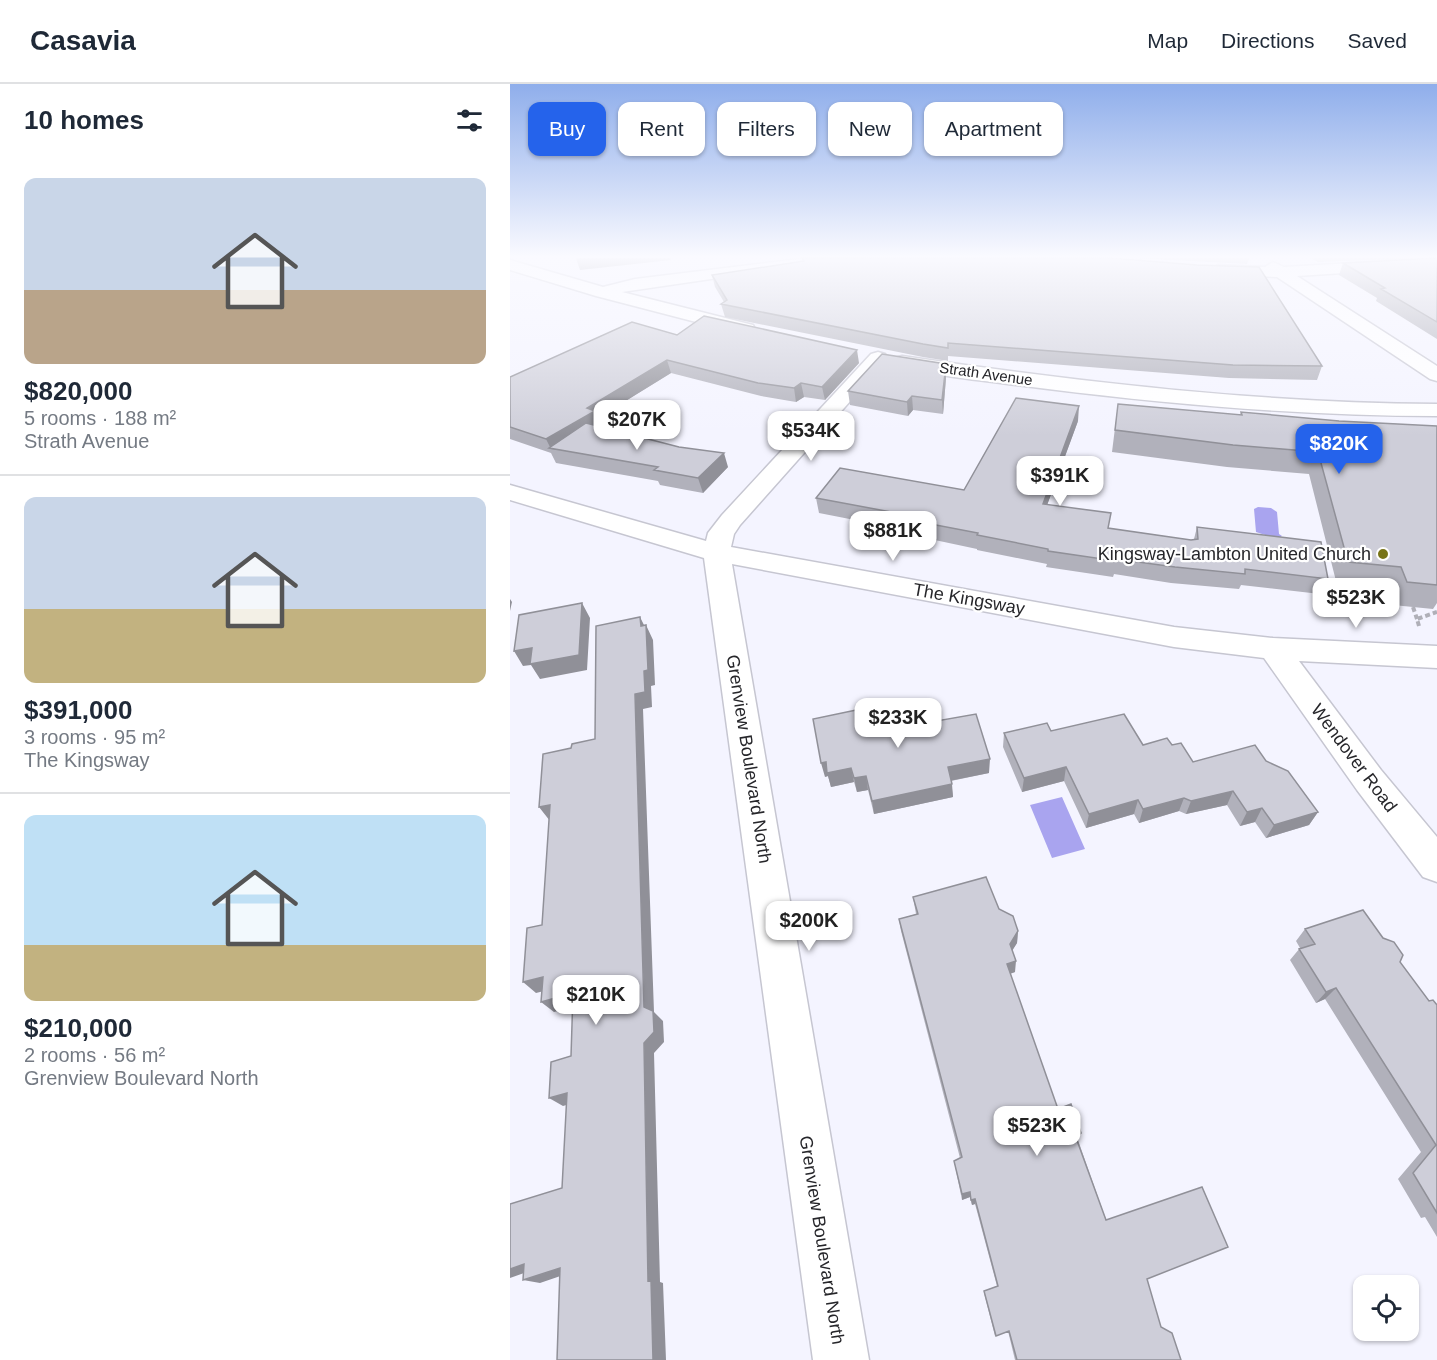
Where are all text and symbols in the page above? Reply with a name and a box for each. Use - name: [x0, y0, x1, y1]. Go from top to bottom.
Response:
- text: Casavia: [30, 25, 136, 56]
- text: Map: [1147, 29, 1188, 52]
- text: Directions: [1221, 29, 1314, 52]
- text: Saved: [1347, 29, 1407, 52]
- chip: Buy: [528, 102, 606, 156]
- chip: Rent: [618, 102, 705, 156]
- chip: Filters: [717, 102, 816, 156]
- chip: New: [828, 102, 912, 156]
- chip: Apartment: [924, 102, 1063, 156]
- icon: filters: [453, 104, 486, 137]
- text: 10 homes: [24, 105, 144, 135]
- icon: home: [201, 217, 309, 325]
- street label: Strath Avenue: [938, 359, 1034, 388]
- text: $820,000: [24, 376, 132, 406]
- pin: $207K: [595, 400, 679, 451]
- text: 5 rooms · 188 m²: [24, 407, 176, 429]
- text: $207K: [608, 408, 666, 430]
- pin: $534K: [769, 411, 853, 462]
- text: $534K: [782, 419, 840, 441]
- pin: $820K: [1297, 424, 1381, 475]
- text: Strath Avenue: [24, 430, 149, 452]
- text: $820K: [1310, 432, 1368, 454]
- pin: $391K: [1018, 456, 1102, 507]
- text: $391K: [1031, 464, 1089, 486]
- pin: $881K: [851, 511, 935, 562]
- text: $881K: [864, 519, 922, 541]
- icon: home: [201, 536, 309, 644]
- place label: Kingsway-Lambton United Church: [1098, 544, 1371, 564]
- marker: Kingsway-Lambton United Church: [1376, 547, 1390, 561]
- pin: $523K: [1314, 578, 1398, 629]
- street label: The Kingsway: [912, 579, 1026, 619]
- text: $523K: [1327, 586, 1385, 608]
- street label: Grenview Boulevard North: [723, 653, 775, 865]
- text: $391,000: [24, 695, 132, 725]
- pin: $233K: [856, 698, 940, 749]
- street label: Wendover Road: [1307, 700, 1401, 816]
- text: $233K: [869, 706, 927, 728]
- text: 3 rooms · 95 m²: [24, 726, 165, 748]
- text: The Kingsway: [24, 749, 150, 771]
- icon: home: [201, 854, 309, 962]
- pin: $200K: [767, 901, 851, 952]
- text: $200K: [780, 909, 838, 931]
- pin: $210K: [554, 975, 638, 1026]
- text: $210K: [567, 983, 625, 1005]
- text: $210,000: [24, 1013, 132, 1043]
- text: 2 rooms · 56 m²: [24, 1044, 165, 1066]
- text: Grenview Boulevard North: [24, 1067, 259, 1089]
- pin: $523K: [995, 1106, 1079, 1157]
- text: $523K: [1008, 1114, 1066, 1136]
- street label: Grenview Boulevard North: [796, 1134, 848, 1346]
- map controls: [1353, 1275, 1419, 1341]
- button: locate: [1353, 1275, 1419, 1341]

